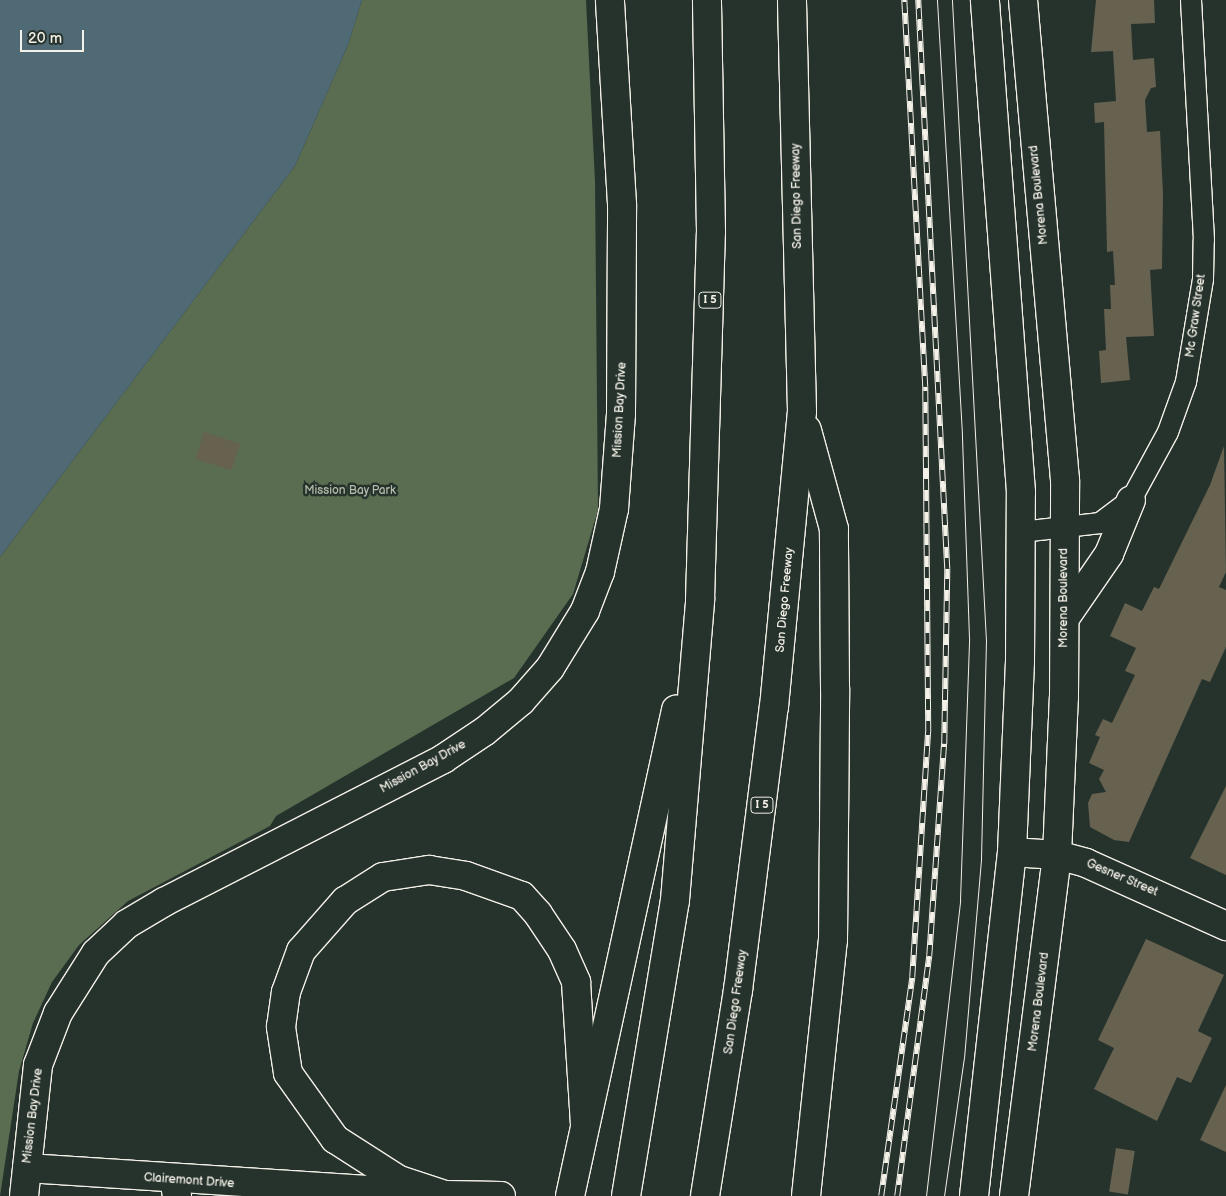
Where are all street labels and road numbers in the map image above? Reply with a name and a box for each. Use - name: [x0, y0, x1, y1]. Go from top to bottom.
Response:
- street label: San Diego Freeway: [789, 143, 805, 249]
- street label: Morena Boulevard: [1027, 145, 1051, 245]
- street label: Mc Graw Street: [1183, 273, 1209, 359]
- road number: I 5: [698, 292, 722, 308]
- street label: Mission Bay Drive: [610, 361, 630, 459]
- street label: San Diego Freeway: [773, 547, 797, 653]
- street label: Morena Boulevard: [1057, 548, 1071, 648]
- street label: Mission Bay Drive: [377, 737, 469, 797]
- road number: I 5: [750, 796, 774, 814]
- street label: Gesner Street: [1084, 856, 1160, 900]
- street label: San Diego Freeway: [722, 949, 750, 1055]
- street label: Morena Boulevard: [1026, 952, 1052, 1052]
- street label: Mission Bay Drive: [20, 1067, 46, 1165]
- street label: Clairemont Drive: [143, 1171, 235, 1191]

